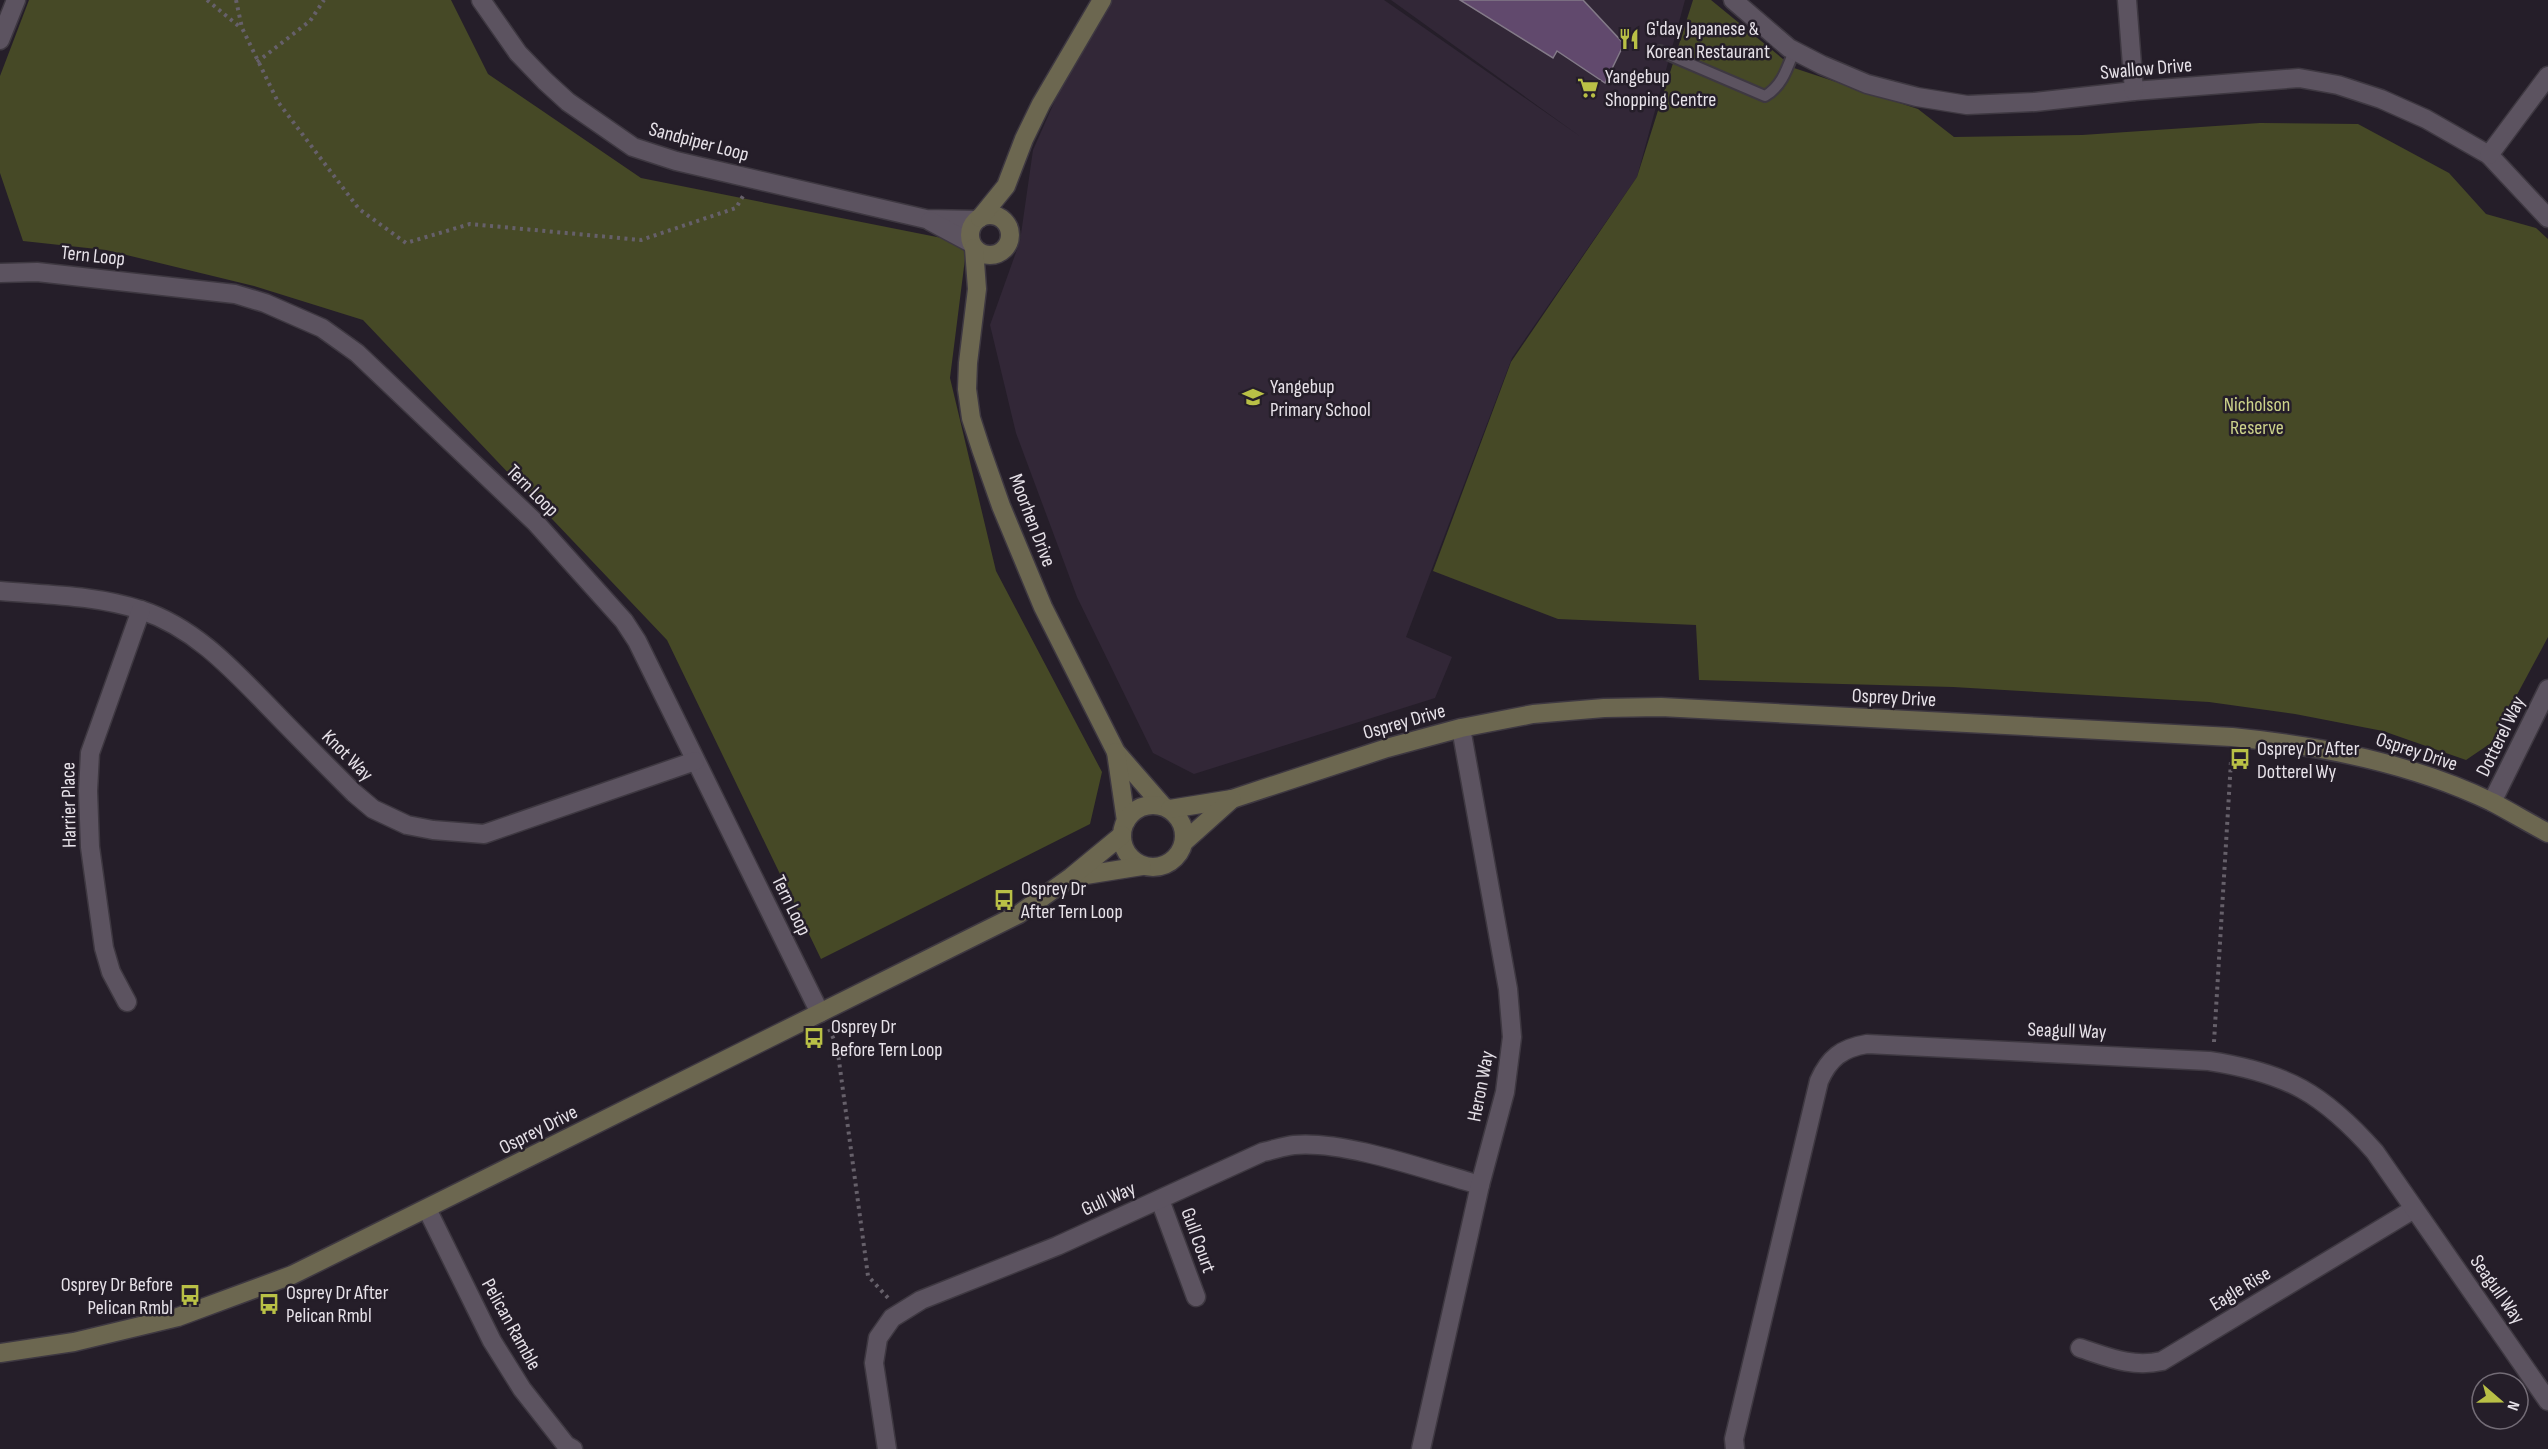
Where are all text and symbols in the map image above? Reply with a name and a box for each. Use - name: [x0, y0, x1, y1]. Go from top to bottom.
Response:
- place label: G'day Japanese & Korean Restaurant: [1646, 17, 1770, 64]
- restaurant icon: G'day Japanese & Korean Restaurant: [1617, 27, 1641, 51]
- street label: Swallow Drive: [2099, 53, 2193, 85]
- place label: Yangebup Shopping Centre: [1605, 65, 1716, 112]
- supermarket icon: Yangebup Shopping Centre: [1576, 76, 1600, 100]
- street label: Sandpiper Loop: [646, 117, 751, 167]
- street label: Tern Loop: [60, 241, 126, 271]
- place label: Yangebup Primary School: [1270, 375, 1371, 422]
- school or university icon: Yangebup Primary School: [1241, 385, 1265, 409]
- park label: Nicholson Reserve: [2224, 393, 2290, 440]
- street label: Tern Loop: [501, 459, 564, 522]
- street label: Moorhen Drive: [1003, 471, 1061, 570]
- street label: Osprey Drive: [1851, 684, 1937, 712]
- street label: Dotterel Way: [2471, 692, 2531, 780]
- street label: Osprey Drive: [1360, 699, 1448, 745]
- street label: Knot Way: [317, 725, 378, 787]
- street label: Osprey Drive: [2373, 727, 2461, 776]
- place label: Osprey Dr After Dotterel Wy: [2257, 737, 2360, 784]
- bus stop icon: Osprey Dr After Dotterel Wy: [2228, 747, 2252, 771]
- street label: Harrier Place: [56, 762, 82, 848]
- street label: Tern Loop: [766, 871, 816, 940]
- place label: Osprey Dr After Tern Loop: [1020, 877, 1123, 924]
- bus stop icon: Osprey Dr After Tern Loop: [992, 888, 1016, 912]
- place label: Osprey Dr Before Tern Loop: [831, 1015, 943, 1062]
- street label: Seagull Way: [2027, 1018, 2107, 1044]
- bus stop icon: Osprey Dr Before Tern Loop: [802, 1026, 826, 1050]
- street label: Heron Way: [1462, 1049, 1500, 1124]
- street label: Osprey Drive: [495, 1100, 582, 1160]
- street label: Gull Way: [1078, 1176, 1139, 1221]
- street label: Gull Court: [1175, 1205, 1221, 1276]
- street label: Seagull Way: [2465, 1250, 2530, 1329]
- street label: Eagle Rise: [2206, 1261, 2275, 1316]
- place label: Osprey Dr Before Pelican Rmbl: [61, 1273, 173, 1320]
- street label: Pelican Ramble: [476, 1274, 546, 1375]
- place label: Osprey Dr After Pelican Rmbl: [286, 1281, 389, 1328]
- bus stop icon: Osprey Dr Before Pelican Rmbl: [178, 1283, 202, 1307]
- bus stop icon: Osprey Dr After Pelican Rmbl: [257, 1292, 281, 1316]
- north arrow: [2470, 1371, 2530, 1431]
- text: N: [2502, 1398, 2523, 1413]

